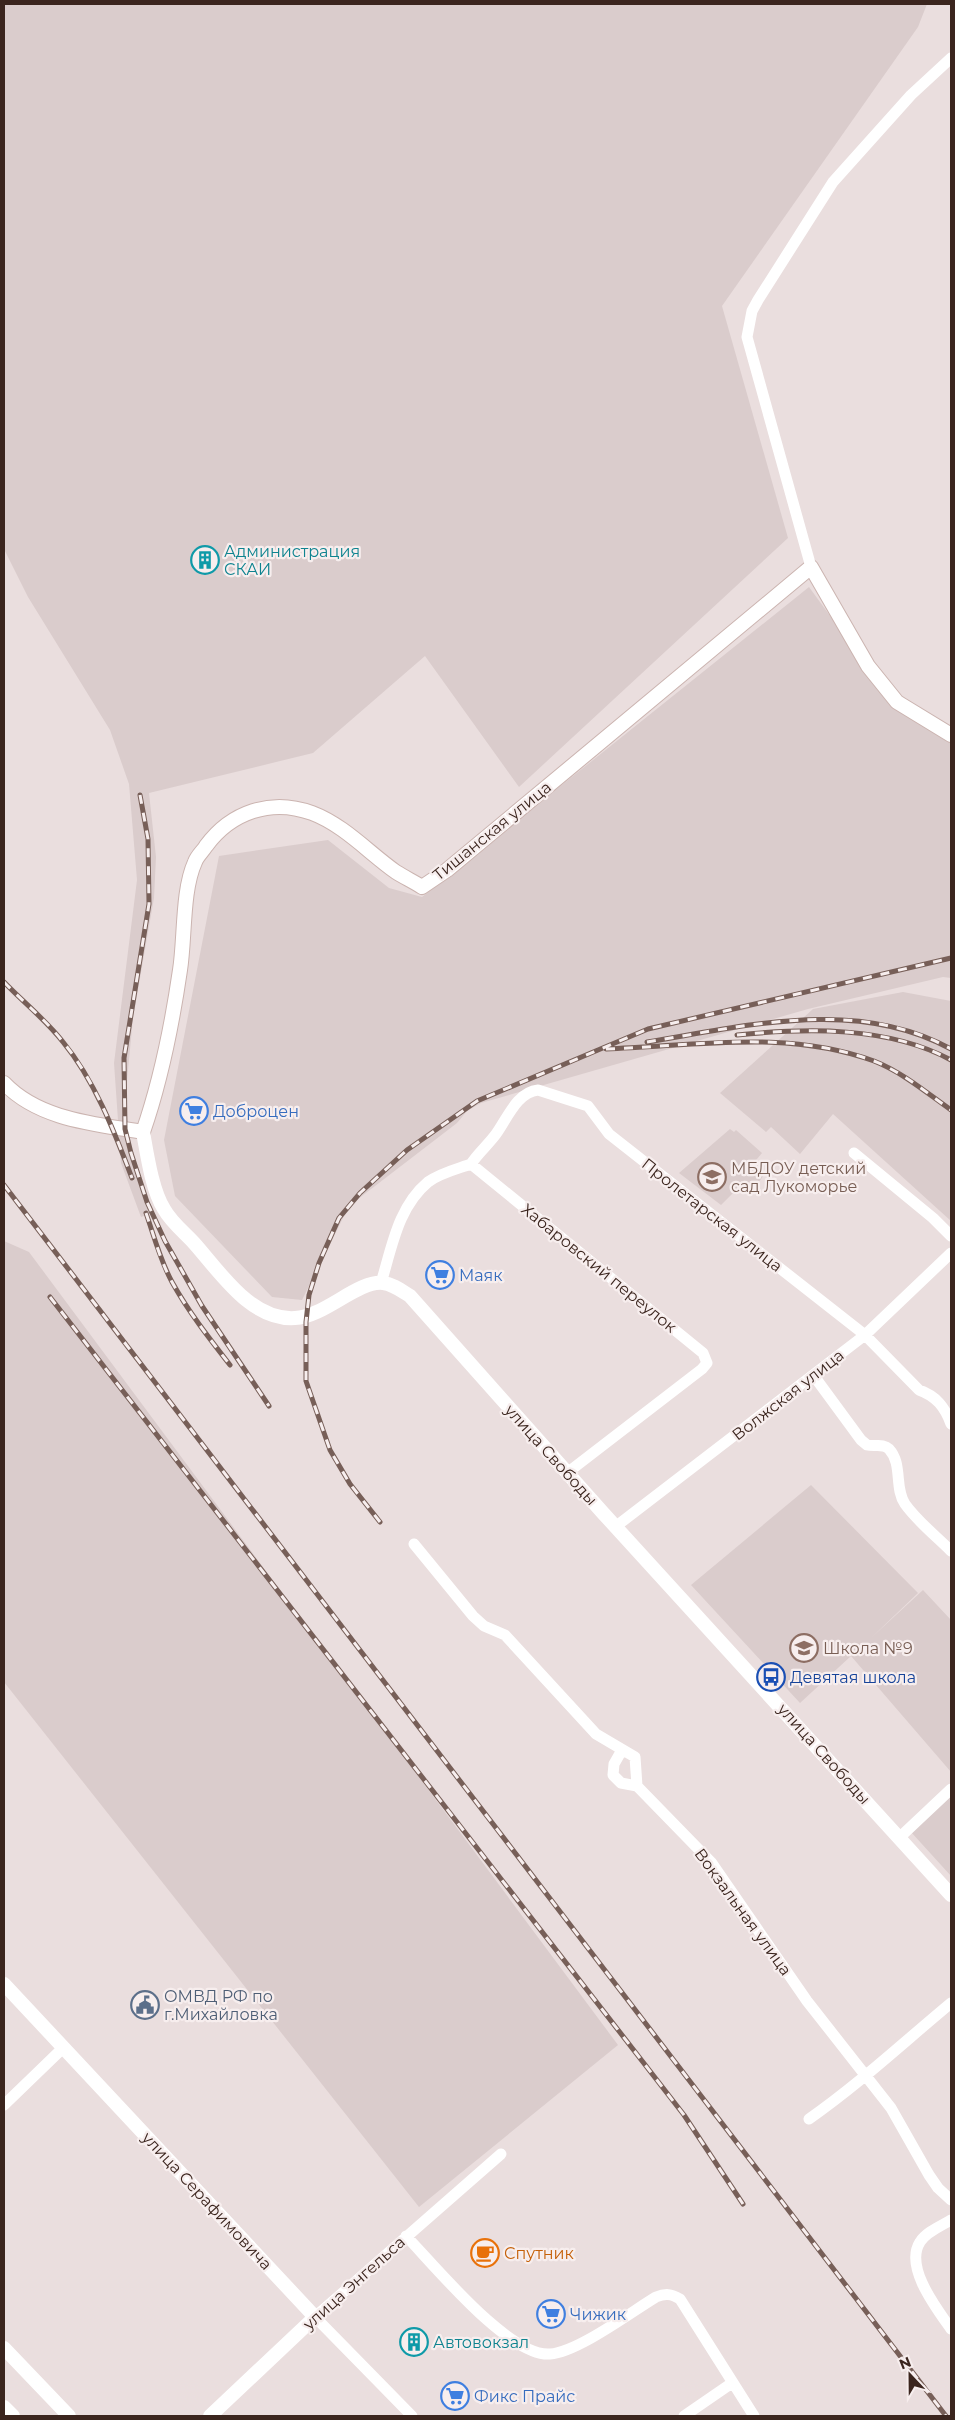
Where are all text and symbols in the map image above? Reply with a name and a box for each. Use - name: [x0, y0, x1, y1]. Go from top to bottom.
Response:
- place label: Администрация СКАИ: [224, 542, 360, 579]
- building icon: Администрация СКАИ: [190, 545, 220, 575]
- street label: Тишанская улица: [429, 778, 555, 884]
- supermarket icon: Доброцен: [179, 1096, 209, 1126]
- place label: Доброцен: [213, 1102, 299, 1121]
- street label: Пролетарская улица: [638, 1154, 786, 1276]
- place label: МБДОУ детский сад Лукоморье: [731, 1159, 866, 1196]
- school or university icon: МБДОУ детский сад Лукоморье: [697, 1162, 727, 1192]
- street label: Хабаровский переулок: [518, 1200, 681, 1337]
- supermarket icon: Mаяк: [425, 1260, 455, 1290]
- place label: Mаяк: [459, 1266, 503, 1285]
- street label: Волжская улица: [728, 1345, 848, 1445]
- street label: улица Свободы: [500, 1400, 601, 1509]
- school or university icon: Школа №9: [789, 1633, 819, 1663]
- place label: Школа №9: [823, 1639, 913, 1658]
- bus stop icon: Девятая школа: [756, 1662, 786, 1692]
- place label: Девятая школа: [790, 1668, 916, 1687]
- street label: улица Свободы: [773, 1699, 874, 1808]
- street label: Вокзальная улица: [691, 1845, 795, 1979]
- place label: ОМВД РФ по г.Михайловка: [164, 1987, 278, 2024]
- public building icon: ОМВД РФ по г.Михайловка: [130, 1990, 160, 2020]
- street label: улица Серафимовича: [138, 2127, 276, 2274]
- street label: улица Энгельса: [298, 2232, 409, 2334]
- cafe icon: Спутник: [470, 2238, 500, 2268]
- place label: Спутник: [504, 2244, 575, 2263]
- supermarket icon: Чижик: [536, 2299, 566, 2329]
- place label: Чижик: [570, 2305, 627, 2324]
- building icon: Автовокзал: [399, 2327, 429, 2357]
- place label: Автовокзал: [433, 2333, 529, 2352]
- north arrow: [885, 2350, 935, 2400]
- text: N: [897, 2352, 914, 2373]
- supermarket icon: Фикс Прайс: [440, 2381, 470, 2411]
- place label: Фикс Прайс: [474, 2387, 575, 2406]

